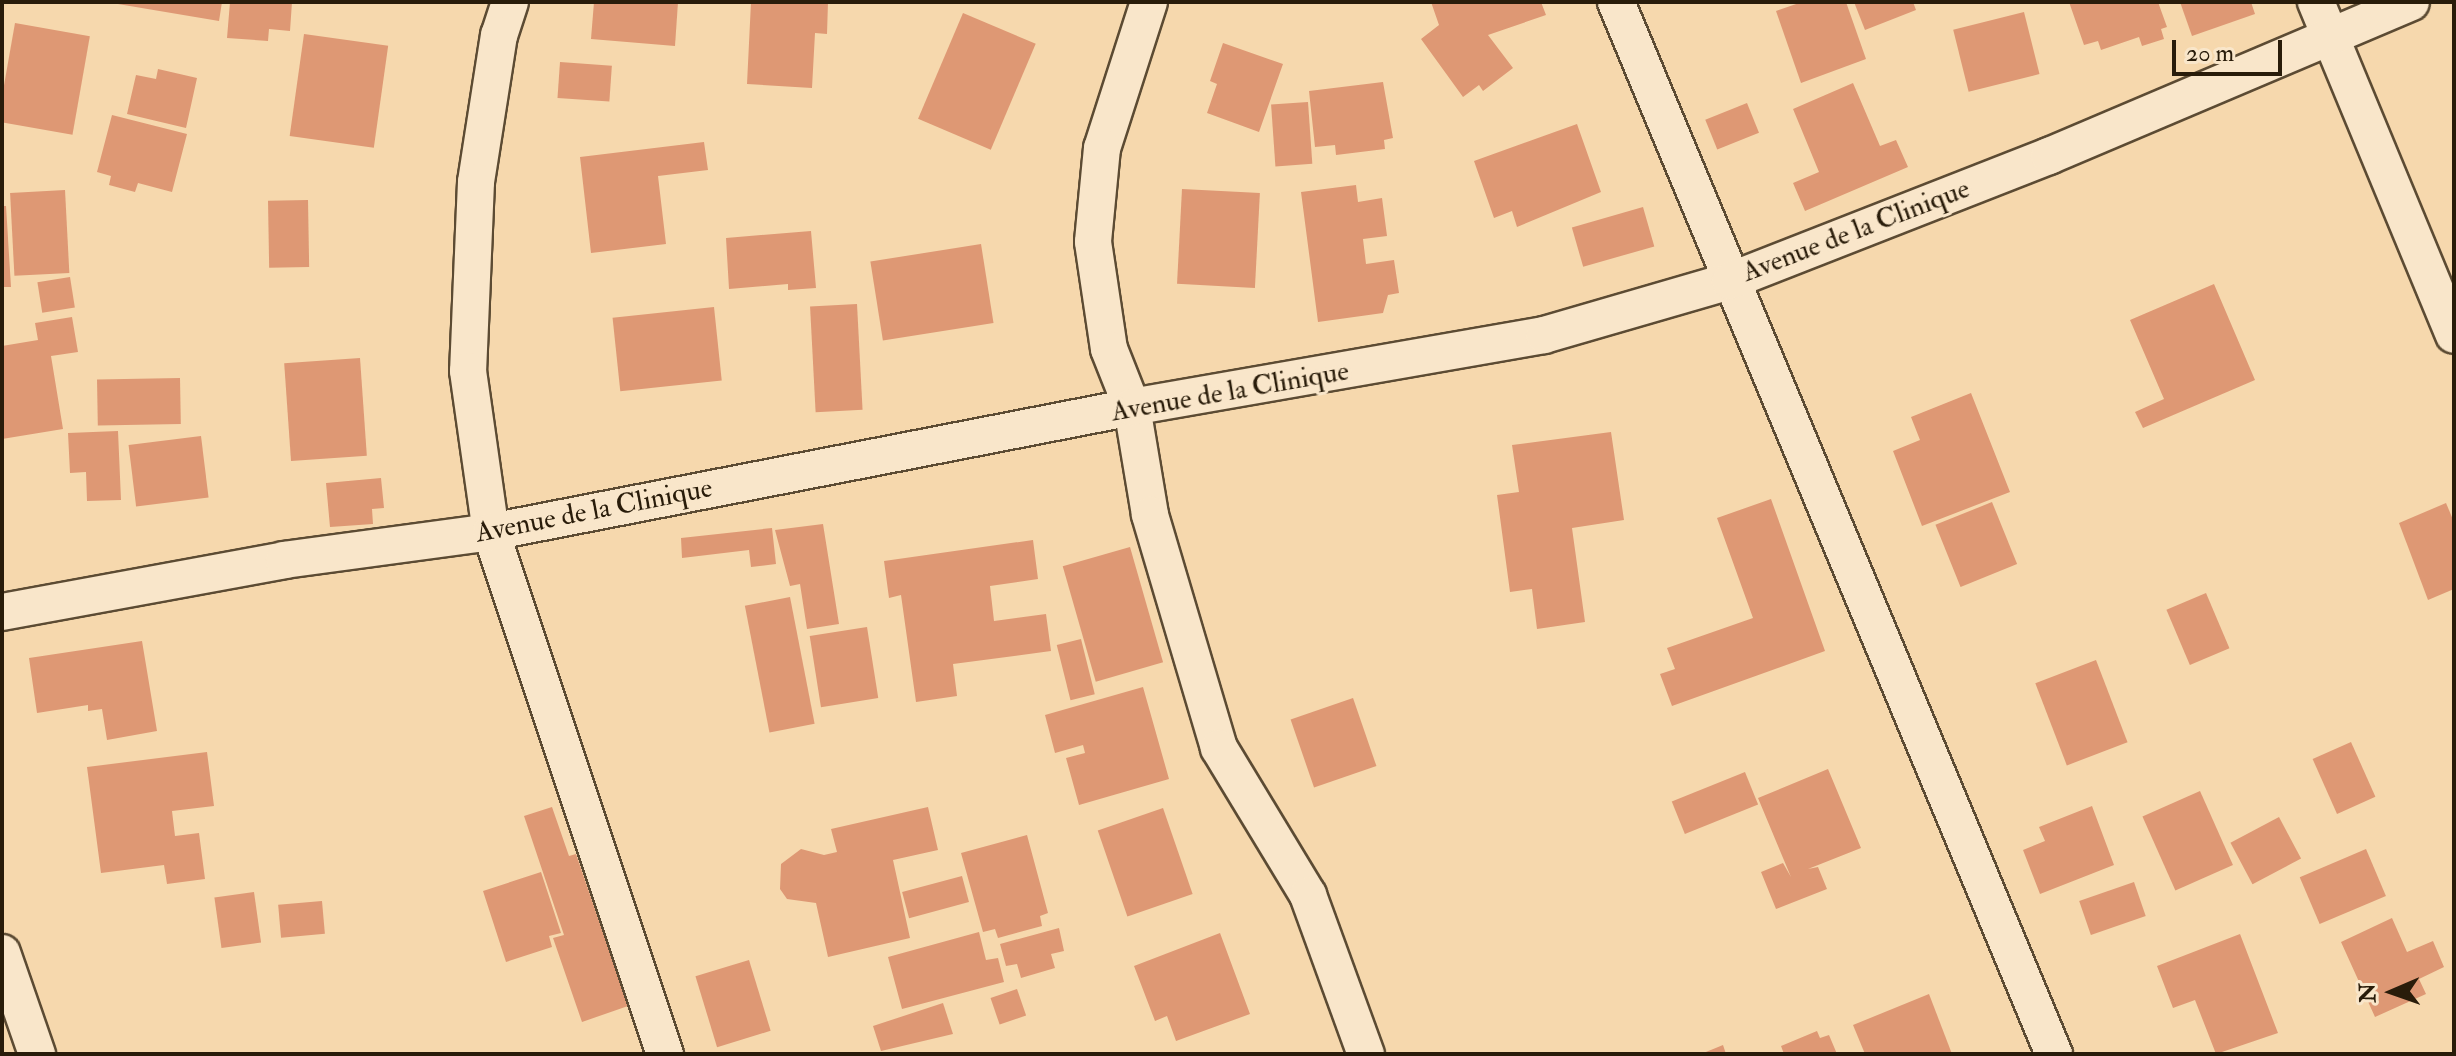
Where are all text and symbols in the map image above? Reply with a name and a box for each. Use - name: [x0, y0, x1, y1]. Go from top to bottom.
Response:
- scale bar: [2176, 24, 2286, 74]
- text: 20 m: [2186, 38, 2234, 69]
- street label: Avenue de la Clinique: [1738, 172, 1974, 290]
- street label: Avenue de la Clinique: [1109, 355, 1351, 429]
- street label: Avenue de la Clinique: [473, 472, 715, 550]
- north arrow: [2352, 952, 2432, 1032]
- text: N: [2354, 983, 2382, 1003]

